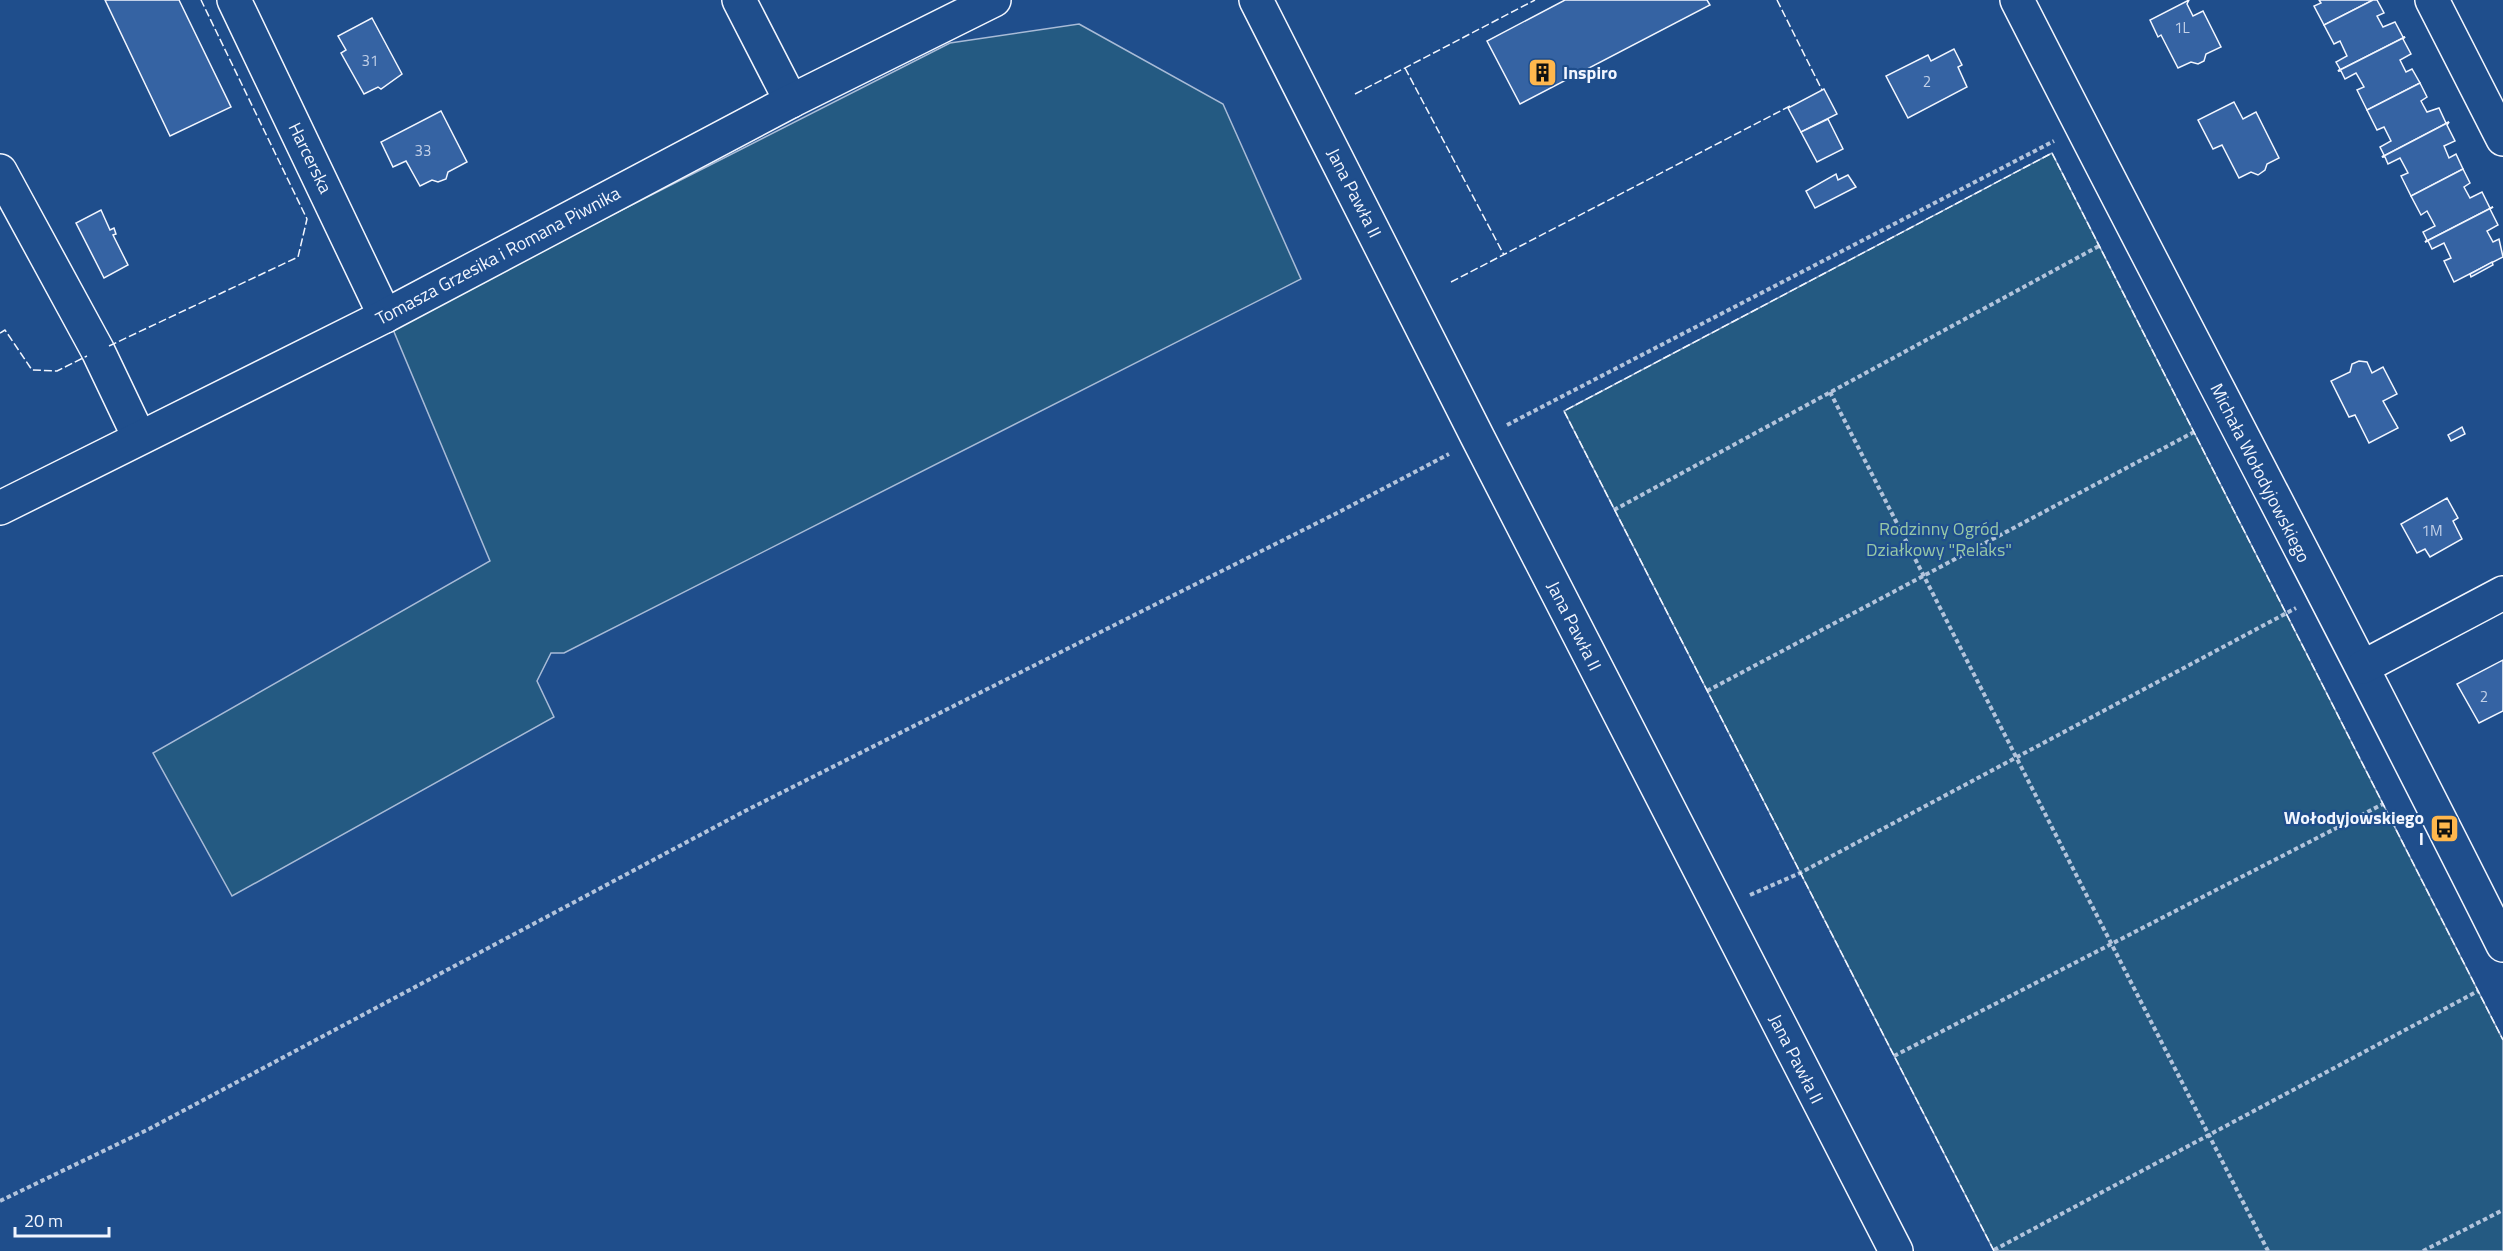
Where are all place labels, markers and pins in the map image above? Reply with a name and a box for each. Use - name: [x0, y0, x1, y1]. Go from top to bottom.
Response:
- building icon: Inspiro: [1526, 57, 1558, 89]
- place label: Inspiro: [1563, 59, 1617, 86]
- place label: Wołodyjowskiego I: [2284, 804, 2424, 852]
- bus stop icon: Wołodyjowskiego I: [2429, 812, 2461, 844]

